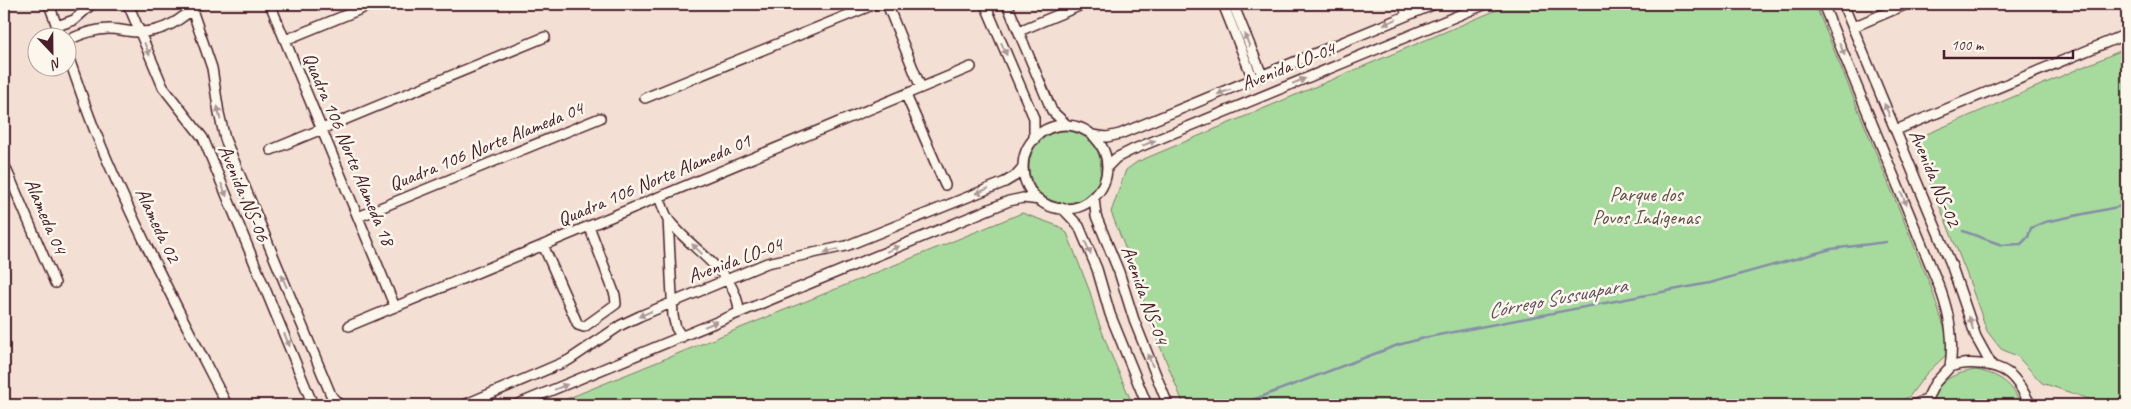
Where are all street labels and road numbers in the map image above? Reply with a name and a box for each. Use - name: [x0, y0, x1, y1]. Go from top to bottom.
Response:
- street label: Avenida LO-04: [1237, 35, 1341, 96]
- street label: Quadra 106 Norte Alameda 18: [297, 49, 402, 251]
- street label: Quadra 106 Norte Alameda 04: [385, 95, 589, 196]
- street label: Avenida NS-02: [1903, 126, 1967, 232]
- street label: Quadra 106 Norte Alameda 01: [554, 128, 755, 232]
- street label: Avenida NS-06: [212, 141, 276, 246]
- street label: Alameda 04: [19, 174, 74, 259]
- street label: Alameda 02: [130, 184, 187, 268]
- street label: Avenida LO-04: [684, 231, 788, 289]
- street label: Avenida NS-04: [1116, 242, 1175, 350]

